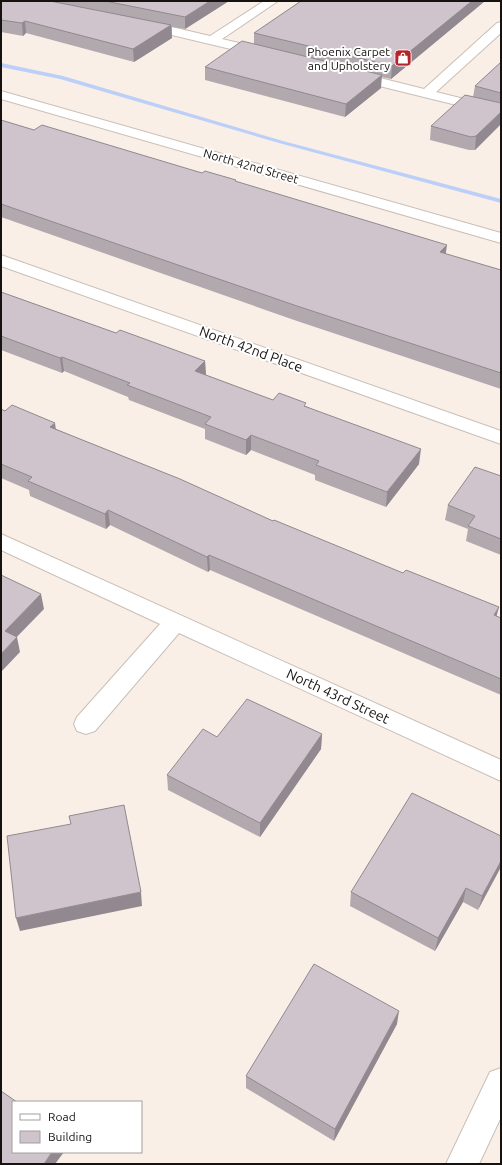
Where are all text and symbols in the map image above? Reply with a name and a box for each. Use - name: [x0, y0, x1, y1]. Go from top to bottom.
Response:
- place label: Phoenix Carpet and Upholstery: [307, 45, 390, 72]
- shop icon: Phoenix Carpet and Upholstery: [393, 48, 413, 68]
- street label: North 42nd Street: [202, 146, 300, 186]
- street label: North 42nd Place: [197, 323, 305, 375]
- street label: North 43rd Street: [284, 665, 392, 727]
- legend: [12, 1101, 142, 1153]
- text: Road: [48, 1110, 76, 1123]
- text: Building: [48, 1130, 92, 1143]

